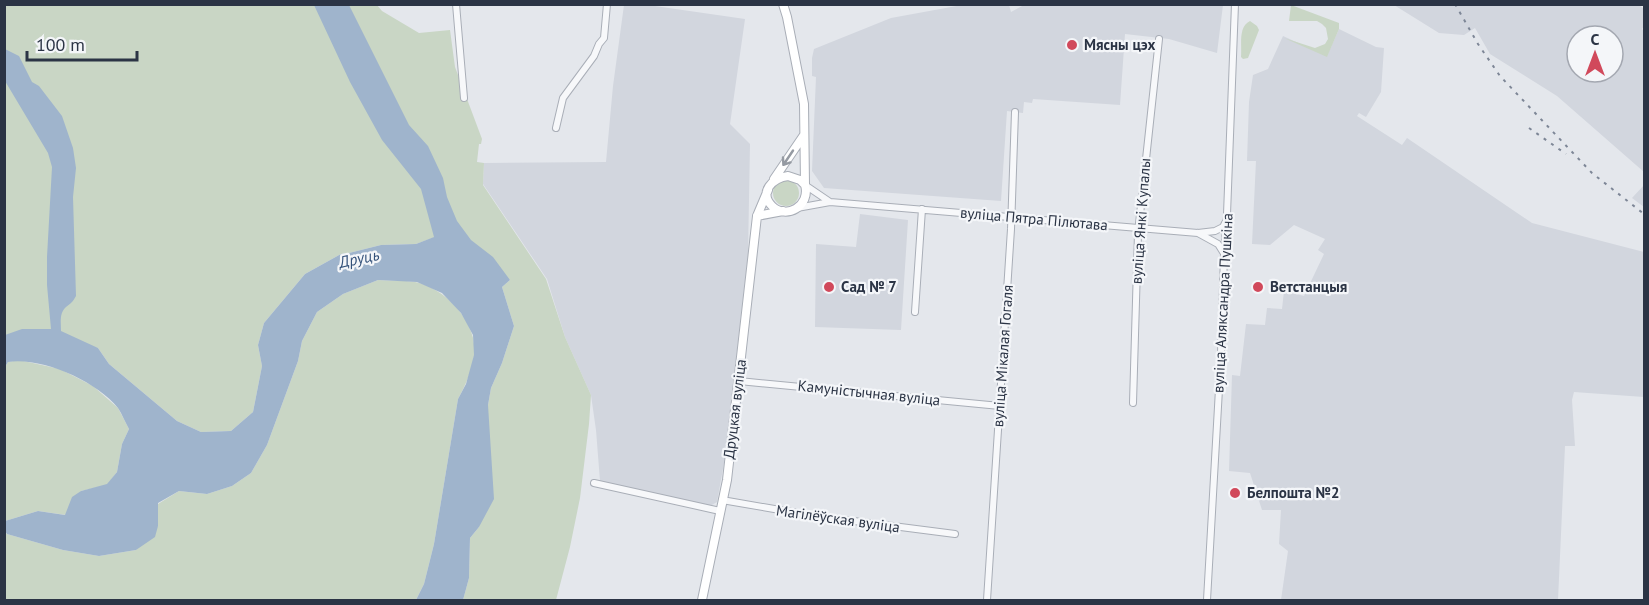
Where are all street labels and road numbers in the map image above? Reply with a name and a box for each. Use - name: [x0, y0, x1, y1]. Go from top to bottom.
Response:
- street label: вуліца Янкі Купалы: [1127, 157, 1154, 285]
- street label: вуліца Пятра Пілютава: [959, 203, 1109, 234]
- street label: вуліца Аляксандра Пушкіна: [1208, 213, 1237, 393]
- street label: вуліца Мікалая Гогаля: [988, 284, 1017, 428]
- street label: Друцкая вуліца: [719, 358, 750, 460]
- street label: Камуністычная вуліца: [797, 376, 941, 409]
- street label: Магілёўская вуліца: [775, 500, 901, 537]

